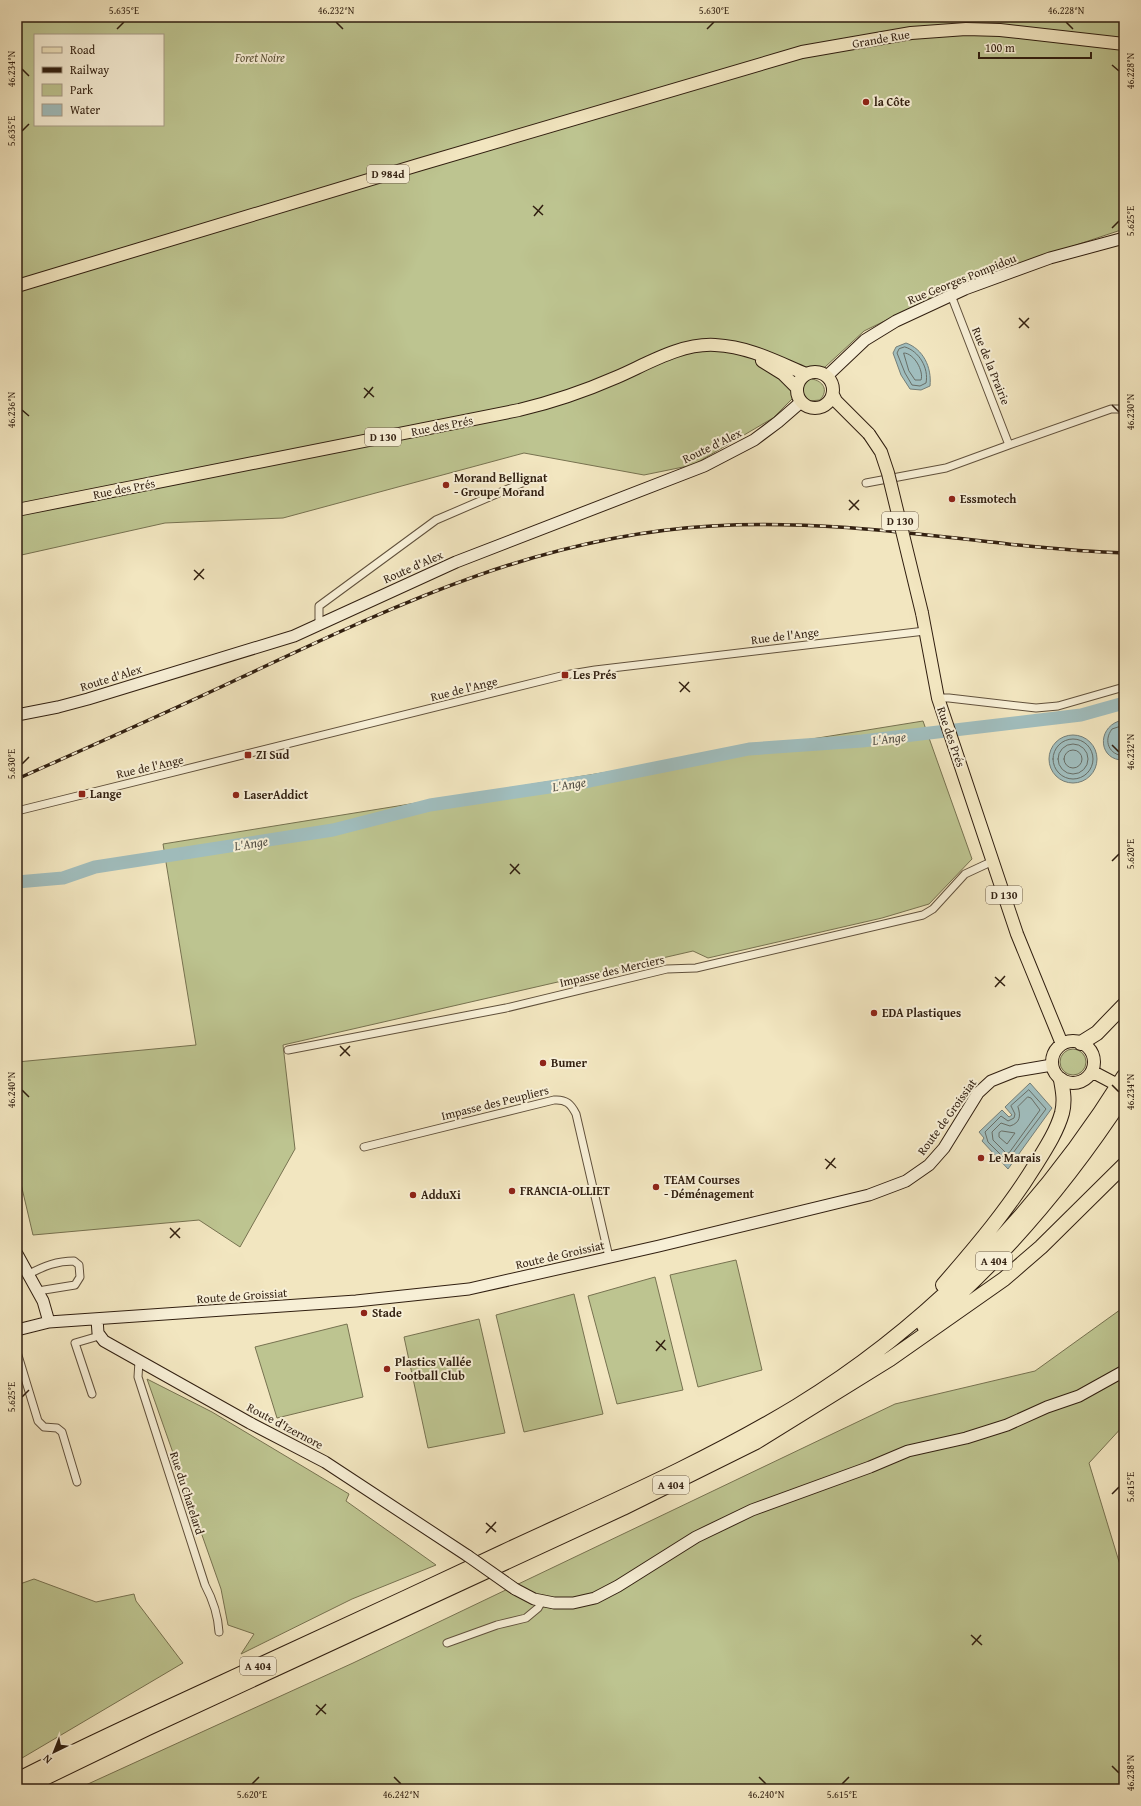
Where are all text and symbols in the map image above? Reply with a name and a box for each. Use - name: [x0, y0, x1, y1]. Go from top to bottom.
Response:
- text: 5.635°E: [109, 3, 139, 18]
- text: 46.232°N: [318, 3, 355, 18]
- text: 5.630°E: [699, 3, 729, 18]
- text: 46.228°N: [1048, 3, 1085, 18]
- street label: Grande Rue: [851, 25, 911, 52]
- legend: [34, 34, 164, 126]
- scale bar: [979, 34, 1091, 60]
- text: 100 m: [985, 39, 1015, 56]
- text: Road: [70, 41, 96, 58]
- park label: Foret Noire: [234, 49, 285, 66]
- text: 46.234°N: [4, 50, 19, 87]
- text: 46.228°N: [1123, 52, 1138, 89]
- text: Railway: [70, 61, 109, 78]
- text: Park: [70, 81, 94, 98]
- place label: la Côte: [874, 93, 910, 110]
- marker: la Côte: [861, 97, 871, 107]
- text: Water: [70, 101, 100, 118]
- text: 5.635°E: [4, 116, 19, 146]
- road number: D 984d: [367, 165, 409, 183]
- text: 5.625°E: [1123, 206, 1138, 236]
- street label: Rue Georges Pompidou: [905, 249, 1019, 308]
- street label: Rue de la Prairie: [968, 324, 1015, 407]
- text: 46.236°N: [4, 391, 19, 428]
- text: 46.230°N: [1123, 393, 1138, 430]
- street label: Rue des Prés: [409, 411, 475, 440]
- street label: Route d'Alex: [679, 424, 745, 467]
- road number: D 130: [365, 428, 401, 446]
- place label: Morand Bellignat - Groupe Morand: [454, 469, 548, 500]
- street label: Rue des Prés: [91, 474, 157, 503]
- marker: Morand Bellignat - Groupe Morand: [441, 480, 451, 490]
- place label: Essmotech: [960, 490, 1016, 507]
- marker: Essmotech: [947, 494, 957, 504]
- road number: D 130: [882, 512, 918, 530]
- street label: Route d'Alex: [380, 545, 446, 587]
- street label: Rue de l'Ange: [750, 623, 820, 648]
- street label: Route d'Alex: [78, 660, 145, 695]
- place label: Les Prés: [573, 666, 616, 683]
- marker: Les Prés: [560, 670, 570, 680]
- street label: Rue de l'Ange: [429, 672, 499, 705]
- street label: Rue des Prés: [933, 704, 970, 770]
- water label: L'Ange: [870, 727, 907, 750]
- text: 46.232°N: [1123, 733, 1138, 770]
- place label: ZI Sud: [256, 746, 289, 763]
- text: 5.630°E: [4, 749, 19, 779]
- street label: Rue de l'Ange: [115, 750, 185, 782]
- marker: ZI Sud: [243, 750, 253, 760]
- water label: L'Ange: [550, 772, 587, 797]
- place label: Lange: [90, 785, 122, 802]
- place label: LaserAddict: [244, 786, 309, 803]
- marker: Lange: [77, 789, 87, 799]
- marker: LaserAddict: [231, 790, 241, 800]
- water label: L'Ange: [232, 831, 269, 856]
- text: 5.620°E: [1123, 839, 1138, 869]
- road number: D 130: [986, 886, 1022, 904]
- street label: Impasse des Merciers: [558, 950, 666, 991]
- place label: EDA Plastiques: [882, 1004, 961, 1021]
- marker: EDA Plastiques: [869, 1008, 879, 1018]
- place label: Bumer: [551, 1054, 587, 1071]
- marker: Bumer: [538, 1058, 548, 1068]
- text: 46.240°N: [4, 1071, 19, 1108]
- text: 46.234°N: [1123, 1073, 1138, 1110]
- street label: Route de Groissiat: [913, 1074, 981, 1158]
- street label: Impasse des Peupliers: [439, 1081, 551, 1124]
- place label: Le Marais: [989, 1149, 1041, 1166]
- marker: Le Marais: [976, 1153, 986, 1163]
- place label: TEAM Courses - Déménagement: [664, 1171, 755, 1202]
- place label: FRANCIA-OLLIET: [520, 1182, 610, 1199]
- marker: TEAM Courses - Déménagement: [651, 1182, 661, 1192]
- place label: AdduXi: [421, 1186, 461, 1203]
- marker: FRANCIA-OLLIET: [507, 1186, 517, 1196]
- marker: AdduXi: [408, 1190, 418, 1200]
- street label: Route de Groissiat: [514, 1236, 607, 1273]
- road number: A 404: [976, 1252, 1012, 1270]
- street label: Route de Groissiat: [196, 1284, 289, 1307]
- place label: Stade: [372, 1304, 402, 1321]
- marker: Stade: [359, 1308, 369, 1318]
- place label: Plastics Vallée Football Club: [395, 1353, 471, 1384]
- marker: Plastics Vallée Football Club: [382, 1364, 392, 1374]
- text: 5.625°E: [4, 1382, 19, 1412]
- street label: Route d'Izernore: [244, 1398, 327, 1453]
- street label: Rue du Chatelard: [166, 1449, 209, 1537]
- text: 5.615°E: [1123, 1472, 1138, 1502]
- road number: A 404: [653, 1476, 689, 1494]
- road number: A 404: [240, 1657, 276, 1675]
- north arrow: [34, 1732, 74, 1772]
- text: N: [39, 1751, 55, 1768]
- text: 46.238°N: [1123, 1754, 1138, 1791]
- text: 5.620°E: [237, 1787, 267, 1802]
- text: 46.242°N: [383, 1787, 420, 1802]
- text: 46.240°N: [748, 1787, 785, 1802]
- text: 5.615°E: [827, 1787, 857, 1802]

